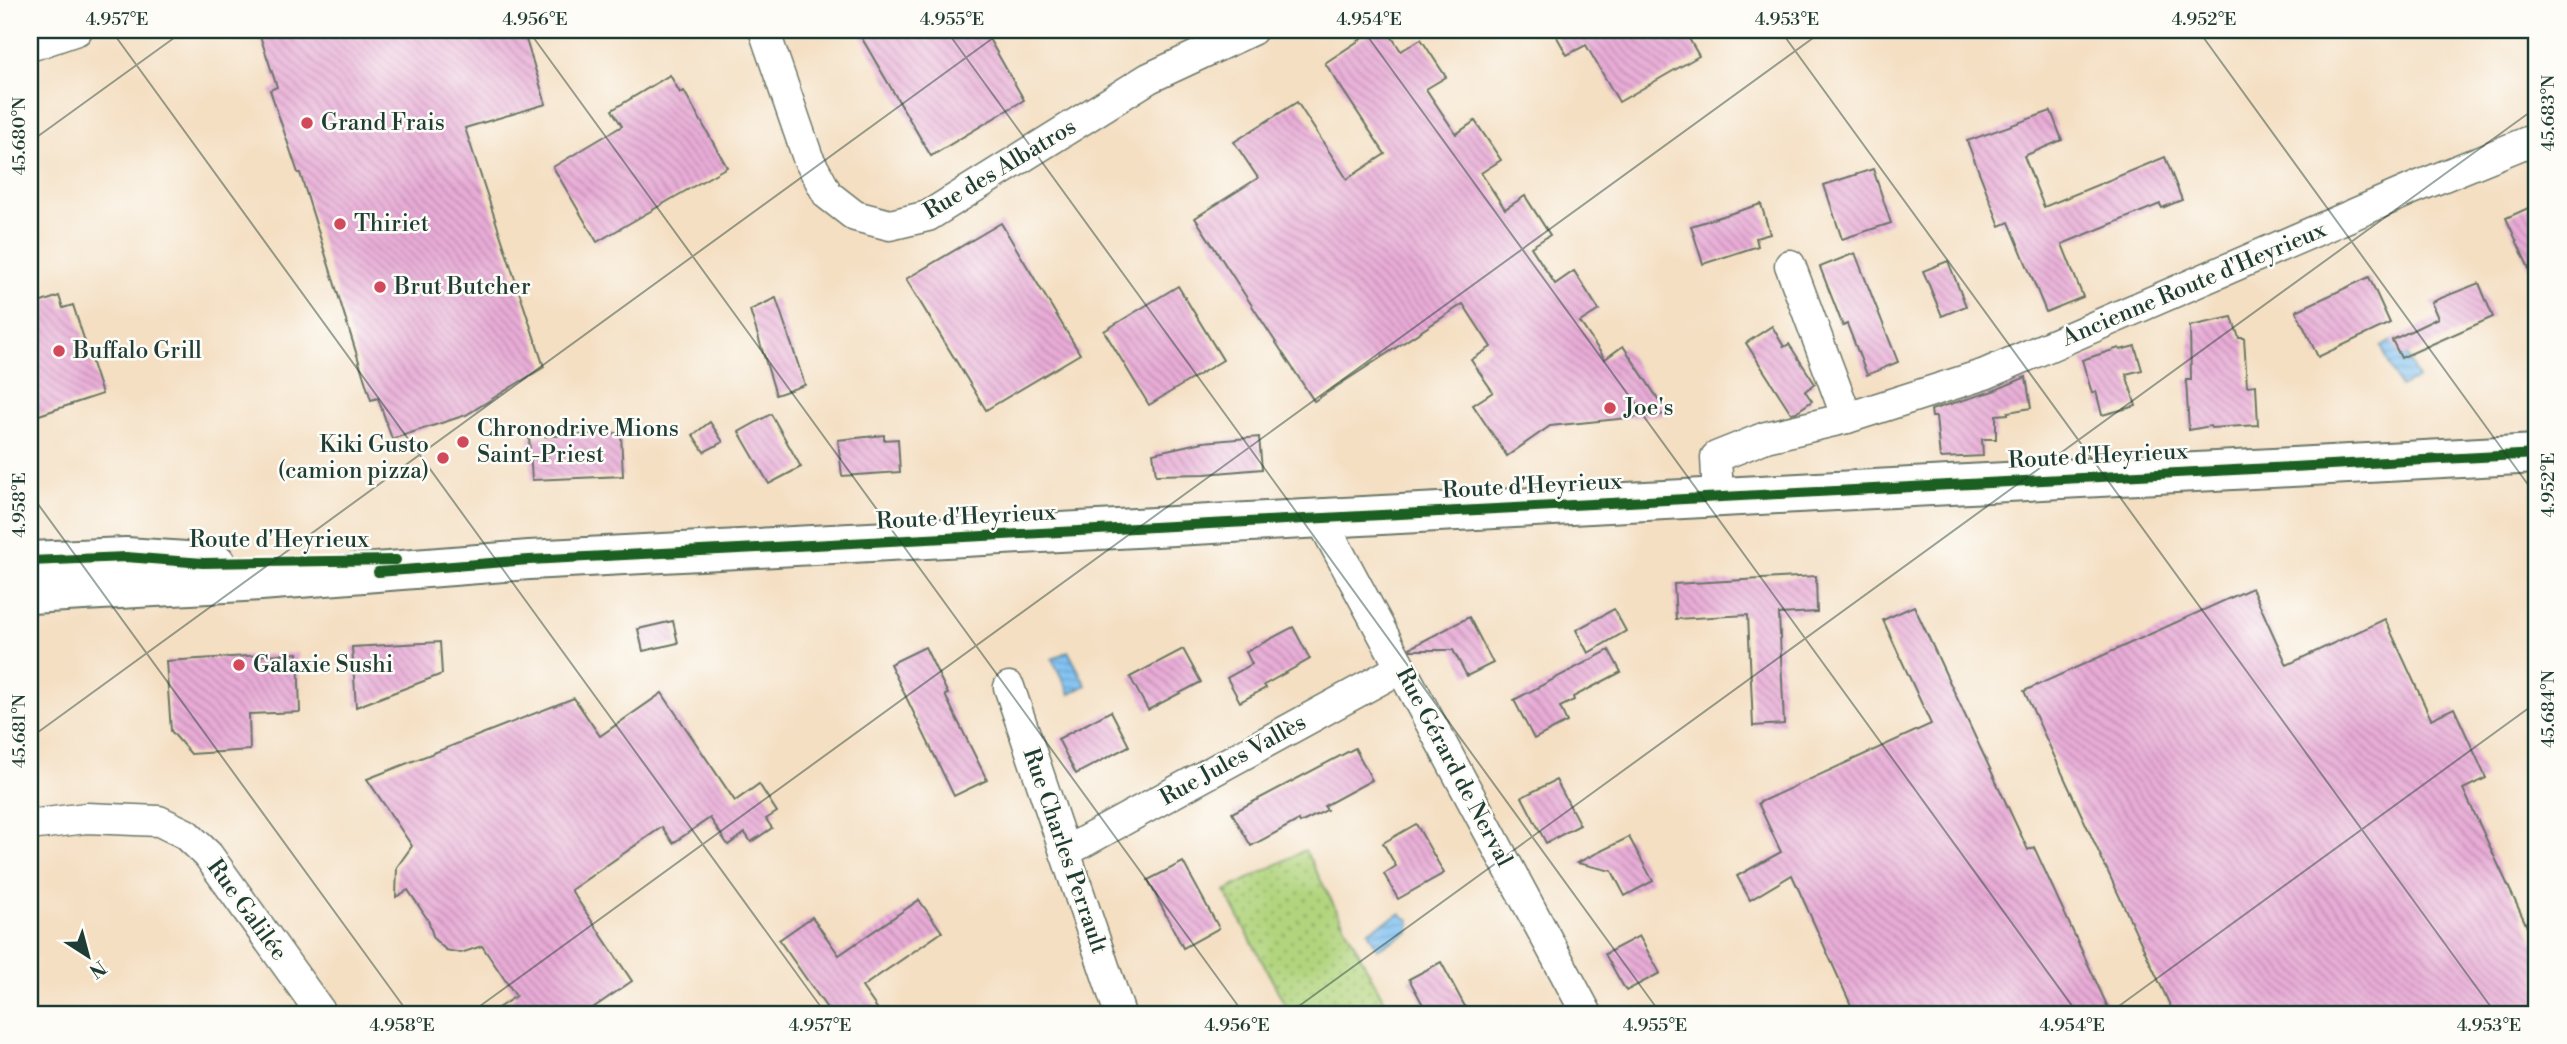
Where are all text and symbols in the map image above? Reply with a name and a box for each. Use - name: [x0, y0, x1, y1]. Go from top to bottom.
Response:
- text: 4.957°E: [86, 8, 149, 31]
- text: 4.956°E: [502, 8, 568, 31]
- text: 4.955°E: [920, 8, 984, 31]
- text: 4.954°E: [1336, 8, 1402, 31]
- text: 4.953°E: [1755, 8, 1819, 31]
- text: 4.952°E: [2172, 8, 2236, 31]
- text: 45.683°N: [2537, 74, 2560, 151]
- text: 45.680°N: [8, 96, 31, 175]
- place label: Grand Frais: [321, 109, 445, 137]
- street label: Rue des Albatros: [919, 112, 1081, 226]
- marker: Grand Frais: [299, 115, 315, 131]
- place label: Thiriet: [354, 210, 429, 238]
- marker: Thiriet: [332, 216, 348, 232]
- street label: Ancienne Route d'Heyrieux: [2057, 216, 2330, 353]
- place label: Brut Butcher: [393, 273, 531, 301]
- marker: Brut Butcher: [372, 279, 388, 295]
- place label: Buffalo Grill: [72, 337, 202, 365]
- marker: Buffalo Grill: [51, 343, 67, 359]
- place label: Joe's: [1623, 394, 1674, 422]
- marker: Joe's: [1602, 400, 1618, 416]
- place label: Chronodrive Mions Saint-Priest: [477, 415, 679, 469]
- place label: Kiki Gusto (camion pizza): [278, 431, 429, 485]
- marker: Chronodrive Mions Saint-Priest: [455, 434, 471, 450]
- street label: Route d'Heyrieux: [2008, 437, 2189, 475]
- marker: Kiki Gusto (camion pizza): [435, 450, 451, 466]
- text: 4.952°E: [2537, 453, 2560, 517]
- street label: Route d'Heyrieux: [1442, 467, 1623, 505]
- text: 4.958°E: [8, 472, 31, 538]
- street label: Route d'Heyrieux: [876, 498, 1057, 536]
- street label: Route d'Heyrieux: [189, 526, 369, 554]
- place label: Galaxie Sushi: [253, 651, 393, 679]
- marker: Galaxie Sushi: [231, 657, 247, 673]
- street label: Rue Gérard de Nerval: [1390, 663, 1518, 872]
- text: 45.684°N: [2537, 670, 2560, 748]
- text: 45.681°N: [8, 693, 31, 768]
- street label: Rue Jules Vallès: [1155, 708, 1311, 812]
- street label: Rue Charles Perrault: [1017, 745, 1113, 957]
- street label: Rue Galilée: [201, 854, 293, 966]
- north arrow: [52, 922, 122, 992]
- text: N: [84, 955, 111, 983]
- text: 4.958°E: [369, 1014, 435, 1037]
- text: 4.957°E: [789, 1014, 852, 1037]
- text: 4.956°E: [1204, 1014, 1270, 1037]
- text: 4.955°E: [1623, 1014, 1687, 1037]
- text: 4.954°E: [2039, 1014, 2105, 1037]
- text: 4.953°E: [2457, 1014, 2521, 1037]

